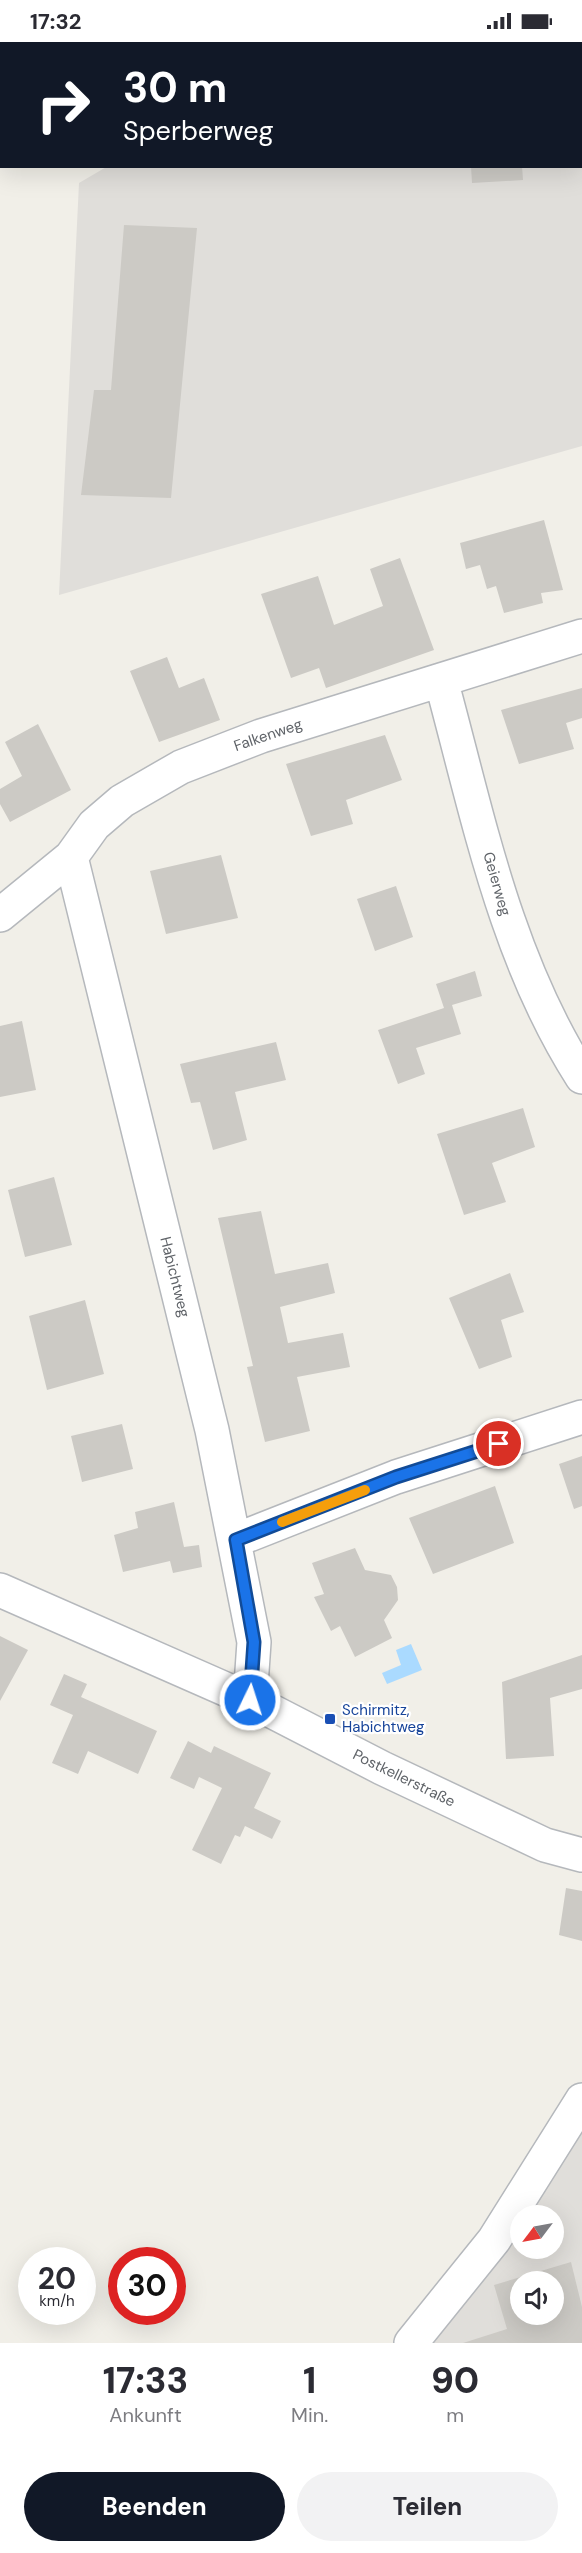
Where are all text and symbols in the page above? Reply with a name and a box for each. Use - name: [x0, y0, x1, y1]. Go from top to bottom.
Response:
- text: 17:32: [30, 7, 81, 36]
- text: 30 m: [123, 60, 227, 115]
- icon: right: [24, 66, 102, 144]
- text: Sperberweg: [123, 113, 274, 148]
- street label: Falkenweg: [231, 714, 305, 756]
- street label: Geierweg: [478, 850, 516, 918]
- street label: Habichtweg: [155, 1235, 195, 1319]
- pin: [473, 1418, 524, 1469]
- icon: arrive: [482, 1427, 515, 1460]
- position arrow: [218, 1668, 282, 1732]
- place label: Schirmitz, Habichtweg: [342, 1700, 424, 1737]
- marker: Schirmitz, Habichtweg: [323, 1712, 337, 1726]
- street label: Postkellerstraße: [349, 1745, 459, 1811]
- north arrow: [510, 2205, 564, 2259]
- map controls: [510, 2205, 564, 2325]
- speed limit sign: 30: [108, 2247, 186, 2325]
- text: 20: [38, 2259, 76, 2298]
- button: sound: [510, 2271, 564, 2325]
- text: km/h: [39, 2291, 75, 2311]
- text: 17:33: [103, 2357, 188, 2404]
- text: 1: [303, 2357, 316, 2404]
- text: 90: [431, 2357, 479, 2404]
- text: Ankunft: [109, 2402, 182, 2428]
- text: Min.: [291, 2402, 328, 2428]
- text: m: [446, 2402, 464, 2428]
- button: Beenden: [24, 2472, 285, 2541]
- button: Teilen: [297, 2472, 558, 2541]

